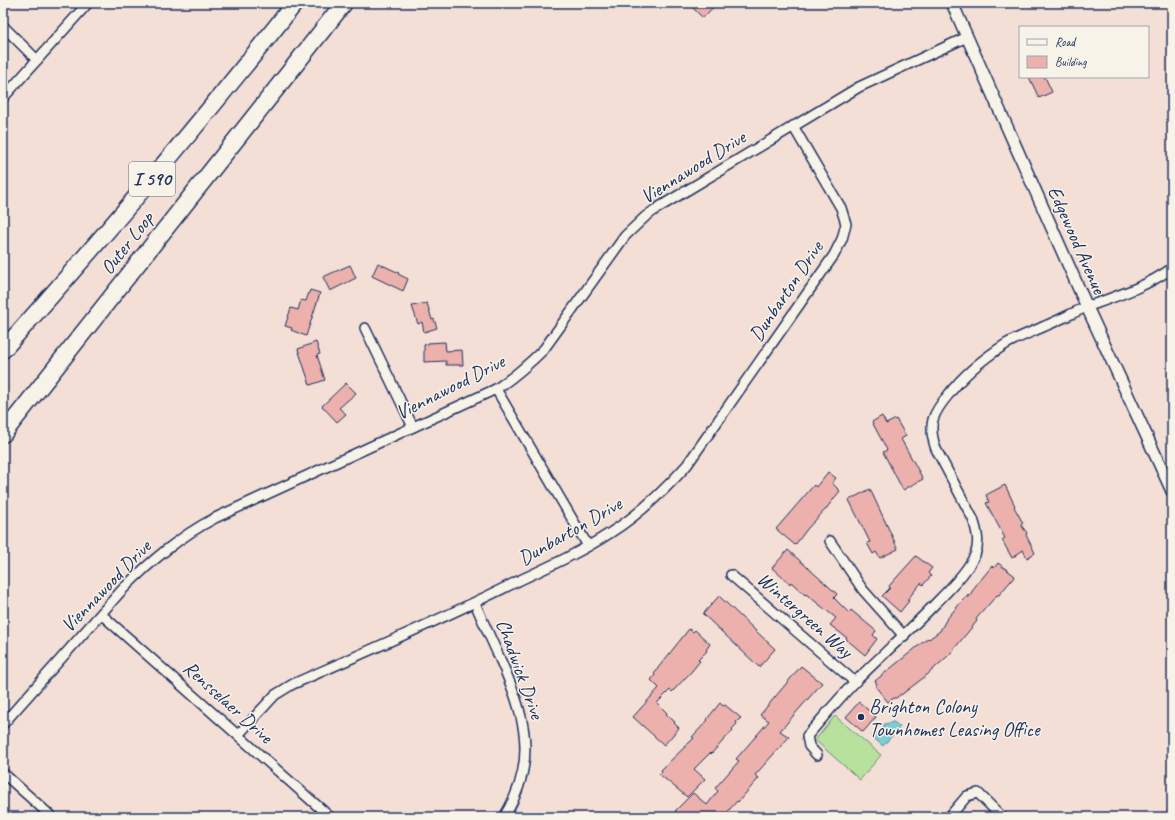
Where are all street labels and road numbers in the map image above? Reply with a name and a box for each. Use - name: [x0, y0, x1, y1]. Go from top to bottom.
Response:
- street label: Viennawood Drive: [636, 124, 751, 209]
- road number: I 590: [129, 162, 175, 196]
- street label: Edgewood Avenue: [1042, 182, 1112, 299]
- street label: Outer Loop: [95, 206, 160, 279]
- street label: Dunbarton Drive: [743, 235, 829, 346]
- street label: Viennawood Drive: [391, 348, 510, 425]
- street label: Dunbarton Drive: [514, 491, 627, 571]
- street label: Viennawood Drive: [56, 533, 157, 637]
- street label: Wintergreen Way: [752, 567, 860, 665]
- street label: Chadwick Drive: [490, 616, 550, 724]
- street label: Rensselaer Drive: [178, 655, 279, 750]

